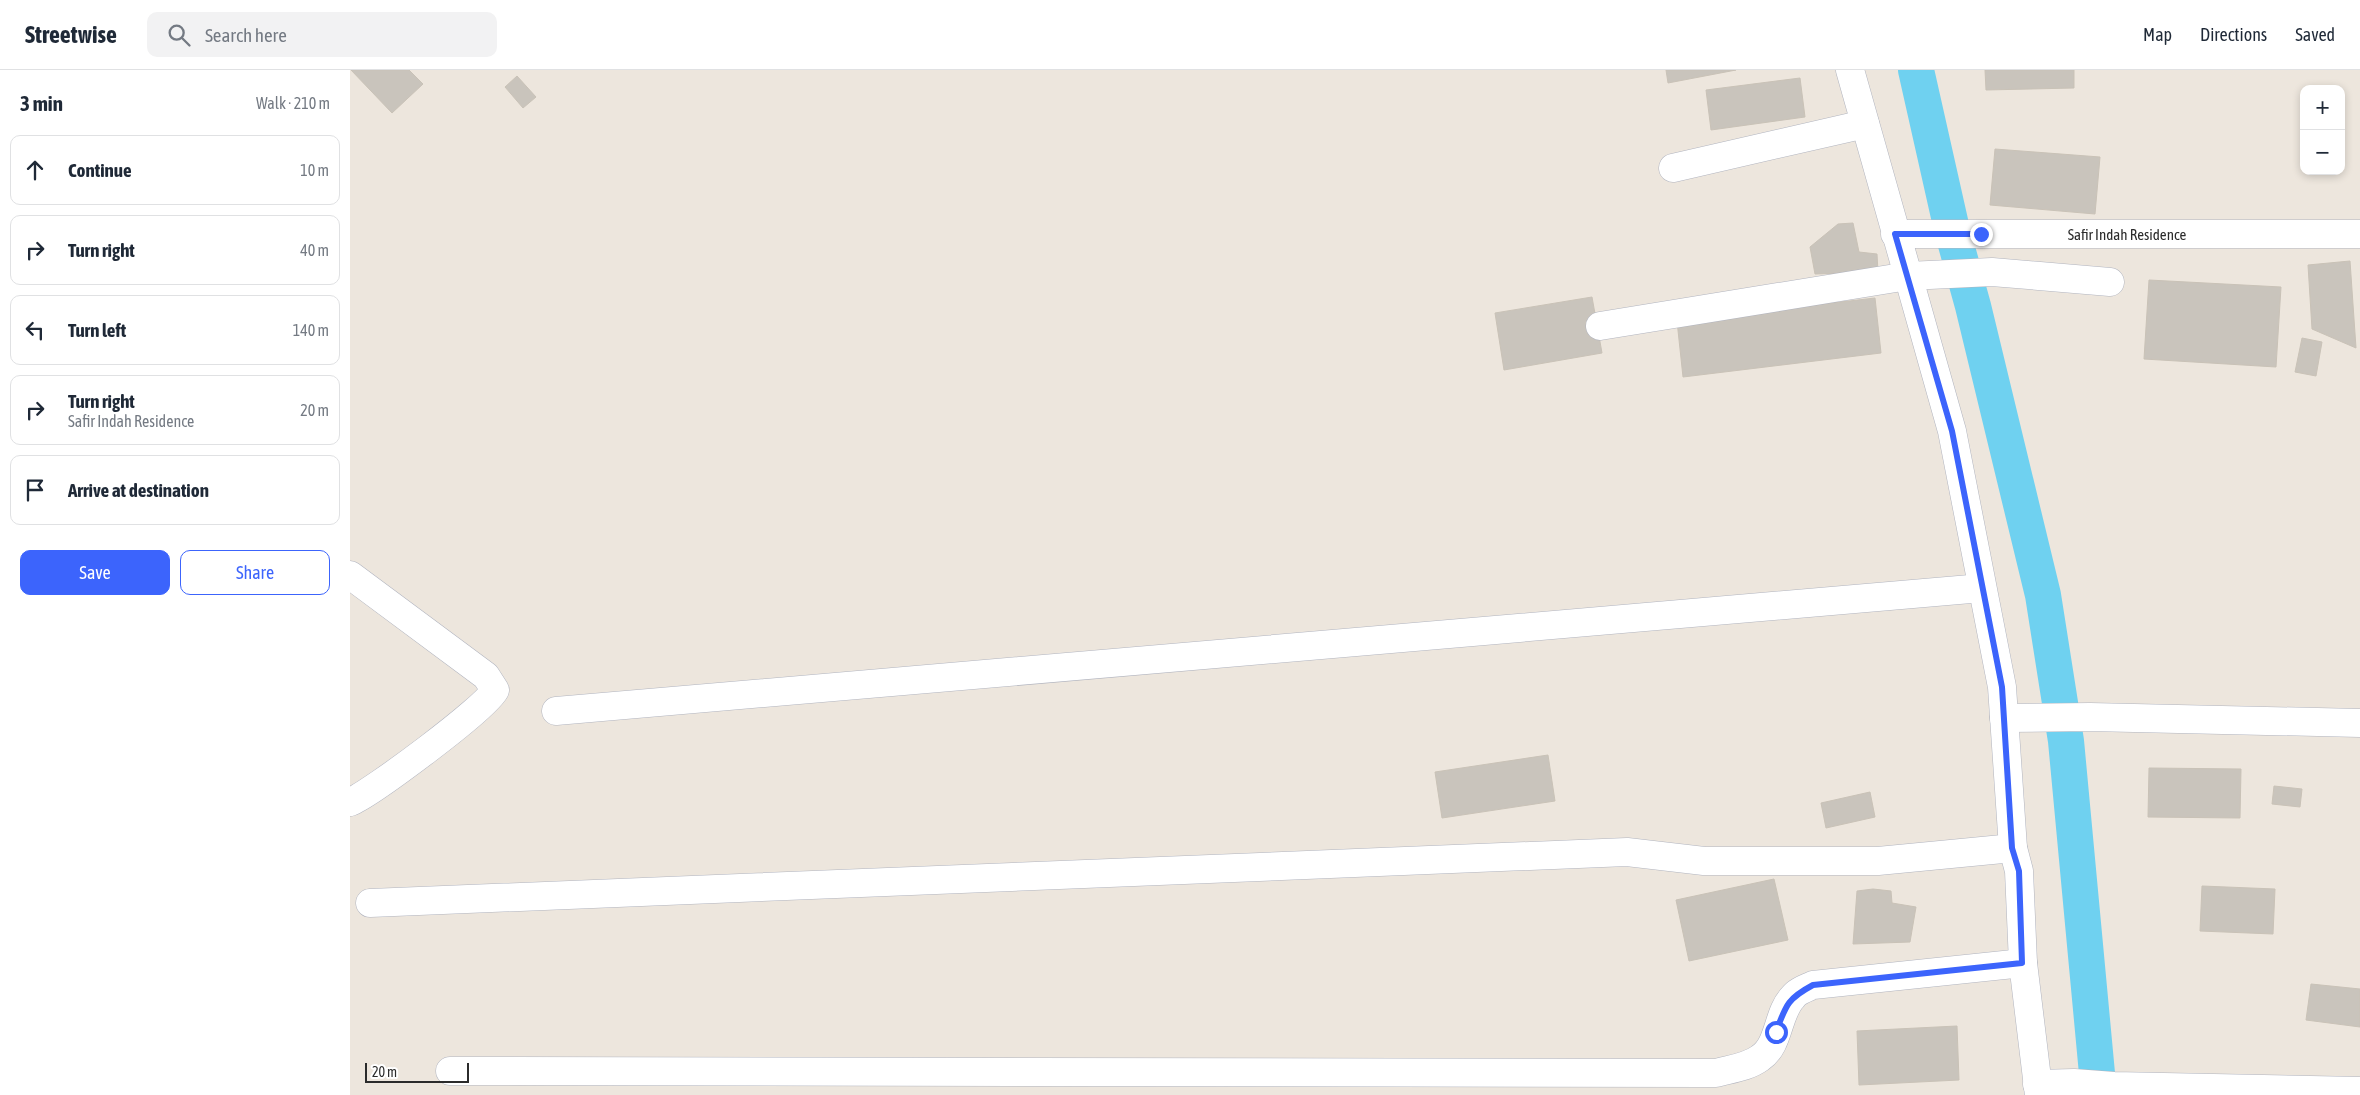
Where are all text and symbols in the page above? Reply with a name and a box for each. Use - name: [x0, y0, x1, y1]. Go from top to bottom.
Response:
- search box: [147, 12, 497, 57]
- text: Streetwise: [25, 21, 117, 48]
- icon: search: [165, 21, 193, 49]
- text: Search here: [205, 24, 287, 46]
- text: Map: [2143, 24, 2172, 45]
- text: Directions: [2200, 24, 2267, 45]
- text: Saved: [2295, 24, 2335, 45]
- map controls: [2300, 85, 2345, 175]
- button: +: [2300, 85, 2345, 130]
- text: 3 min: [20, 91, 63, 115]
- text: Walk · 210 m: [256, 94, 330, 112]
- button: −: [2300, 130, 2345, 175]
- icon: ahead: [21, 156, 49, 184]
- text: Continue: [68, 159, 132, 181]
- text: 10 m: [300, 161, 329, 179]
- route end: [1970, 223, 1993, 246]
- street label: Safir Indah Residence: [2068, 226, 2187, 243]
- icon: right: [21, 236, 49, 264]
- text: Turn right: [68, 239, 135, 261]
- text: 40 m: [300, 241, 329, 259]
- icon: left: [21, 316, 49, 344]
- text: Turn left: [68, 319, 126, 341]
- text: 140 m: [293, 321, 329, 339]
- text: Turn right: [68, 390, 135, 412]
- icon: right: [21, 396, 49, 424]
- text: 20 m: [300, 401, 329, 419]
- text: Safir Indah Residence: [68, 412, 194, 430]
- icon: arrive: [21, 476, 49, 504]
- text: Arrive at destination: [68, 479, 209, 501]
- button: Save: [20, 550, 170, 595]
- button: Share: [180, 550, 330, 595]
- route start: [1765, 1021, 1788, 1044]
- scale bar: [365, 1060, 469, 1083]
- text: 20 m: [372, 1064, 397, 1080]

